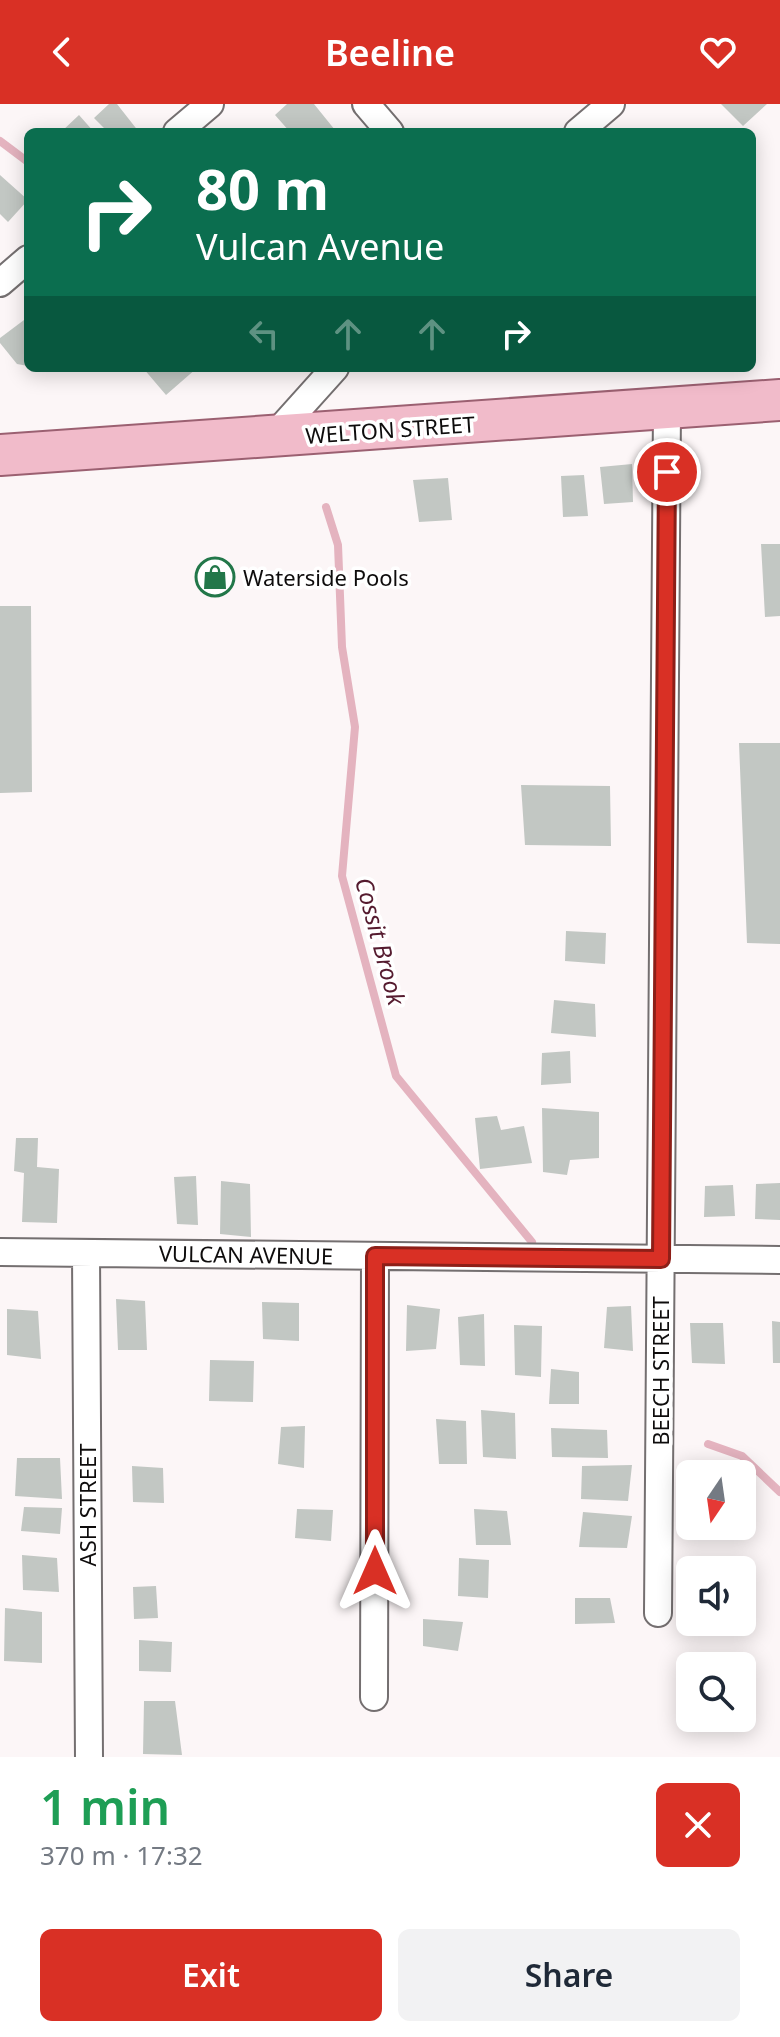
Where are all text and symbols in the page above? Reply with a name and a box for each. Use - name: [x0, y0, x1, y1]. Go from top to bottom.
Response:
- text: Beeline: [325, 28, 455, 77]
- icon: back: [40, 30, 84, 74]
- icon: heart: [696, 30, 740, 74]
- text: 80 m: [196, 150, 329, 226]
- icon: right: [64, 160, 168, 264]
- text: Vulcan Avenue: [196, 222, 444, 271]
- icon: left: [242, 312, 286, 356]
- icon: ahead: [326, 312, 370, 356]
- icon: ahead: [410, 312, 454, 356]
- icon: right: [494, 312, 538, 356]
- street label: WELTON STREET: [304, 408, 476, 450]
- pin: [633, 438, 701, 506]
- icon: arrive: [645, 450, 689, 494]
- shop icon: Waterside Pools: [194, 556, 236, 598]
- place label: Waterside Pools: [243, 562, 409, 592]
- water label: Cossit Brook: [348, 873, 414, 1010]
- street label: VULCAN AVENUE: [159, 1237, 333, 1271]
- street label: BEECH STREET: [645, 1296, 675, 1446]
- street label: ASH STREET: [72, 1444, 102, 1566]
- north arrow: [676, 1460, 756, 1540]
- map controls: [676, 1460, 756, 1732]
- position arrow: [333, 1529, 417, 1613]
- button: sound: [676, 1556, 756, 1636]
- button: search: [676, 1652, 756, 1732]
- text: 1 min: [40, 1774, 170, 1839]
- button: close: [656, 1783, 740, 1867]
- text: 370 m · 17:32: [40, 1837, 203, 1873]
- button: Exit: [40, 1929, 382, 2021]
- button: Share: [398, 1929, 740, 2021]

